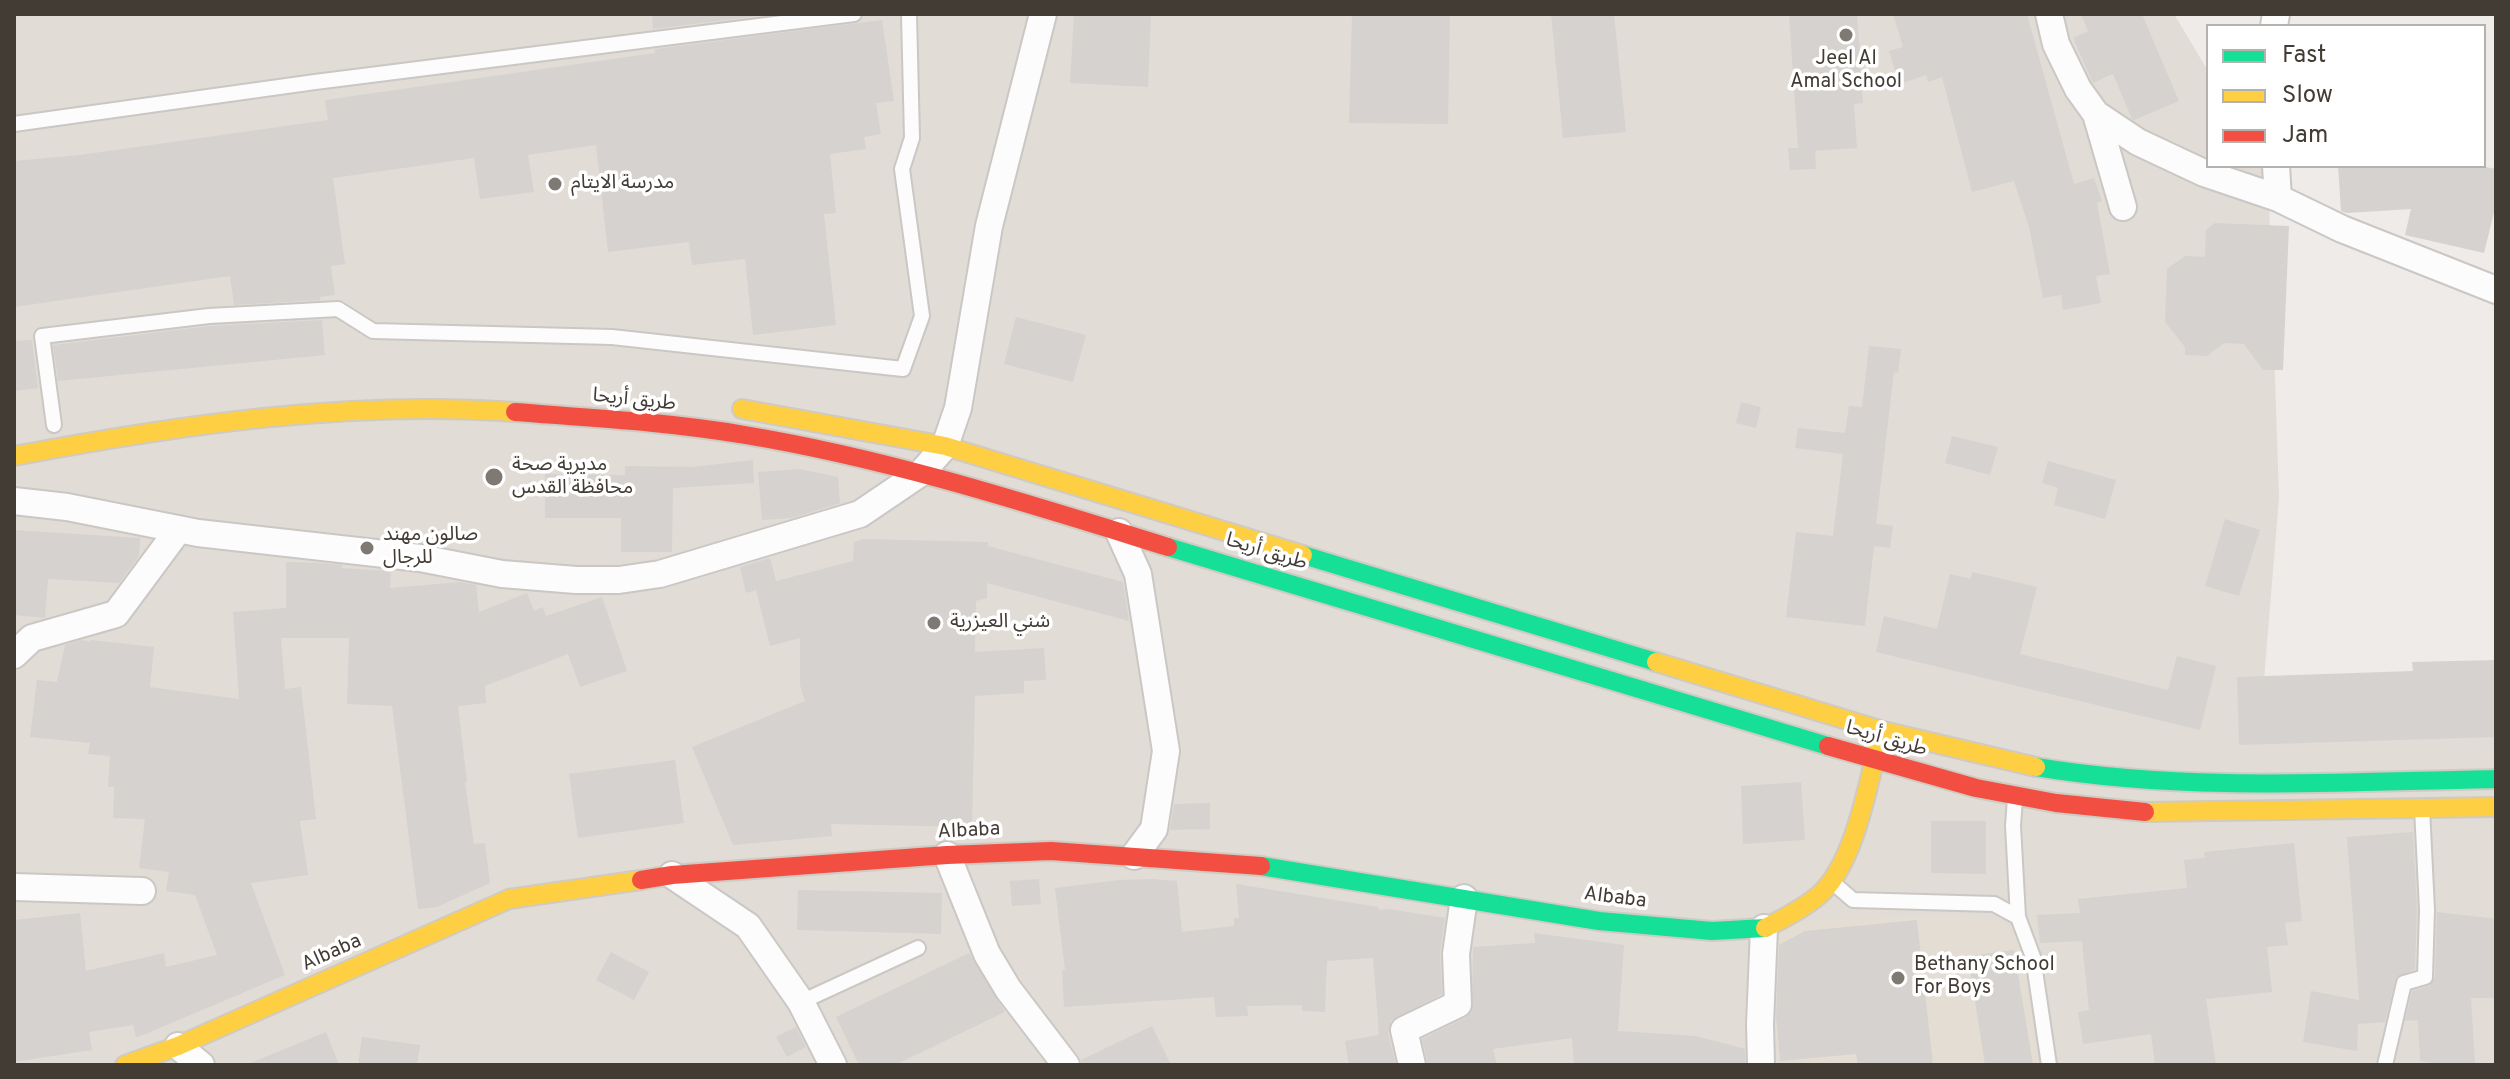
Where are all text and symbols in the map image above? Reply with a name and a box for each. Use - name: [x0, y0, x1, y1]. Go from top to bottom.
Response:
- legend: [2206, 24, 2486, 168]
- marker: Jeel Al Amal School: [1837, 26, 1855, 44]
- text: Fast: [2282, 41, 2326, 71]
- place label: Jeel Al Amal School: [1790, 48, 1902, 95]
- text: Slow: [2282, 81, 2333, 111]
- text: Jam: [2282, 121, 2328, 151]
- place label: مدرسة الايتام: [571, 172, 674, 196]
- marker: مدرسة الايتام: [546, 175, 564, 193]
- street label: طريق أريحا: [591, 385, 677, 417]
- place label: مديرية صحة محافظة القدس: [512, 454, 633, 501]
- marker: مديرية صحة محافظة القدس: [483, 466, 505, 488]
- place label: صالون مهند للرجال: [383, 524, 478, 571]
- street label: طريق أريحا: [1222, 529, 1310, 577]
- marker: صالون مهند للرجال: [358, 539, 376, 557]
- place label: شني العيزرية: [950, 611, 1050, 635]
- marker: شني العيزرية: [925, 614, 943, 632]
- street label: طريق أريحا: [1842, 717, 1930, 763]
- street label: Albaba: [937, 818, 1001, 846]
- street label: Albaba: [1582, 883, 1648, 915]
- street label: Albaba: [298, 930, 366, 978]
- place label: Bethany School For Boys: [1914, 954, 2055, 1001]
- marker: Bethany School For Boys: [1889, 969, 1907, 987]

